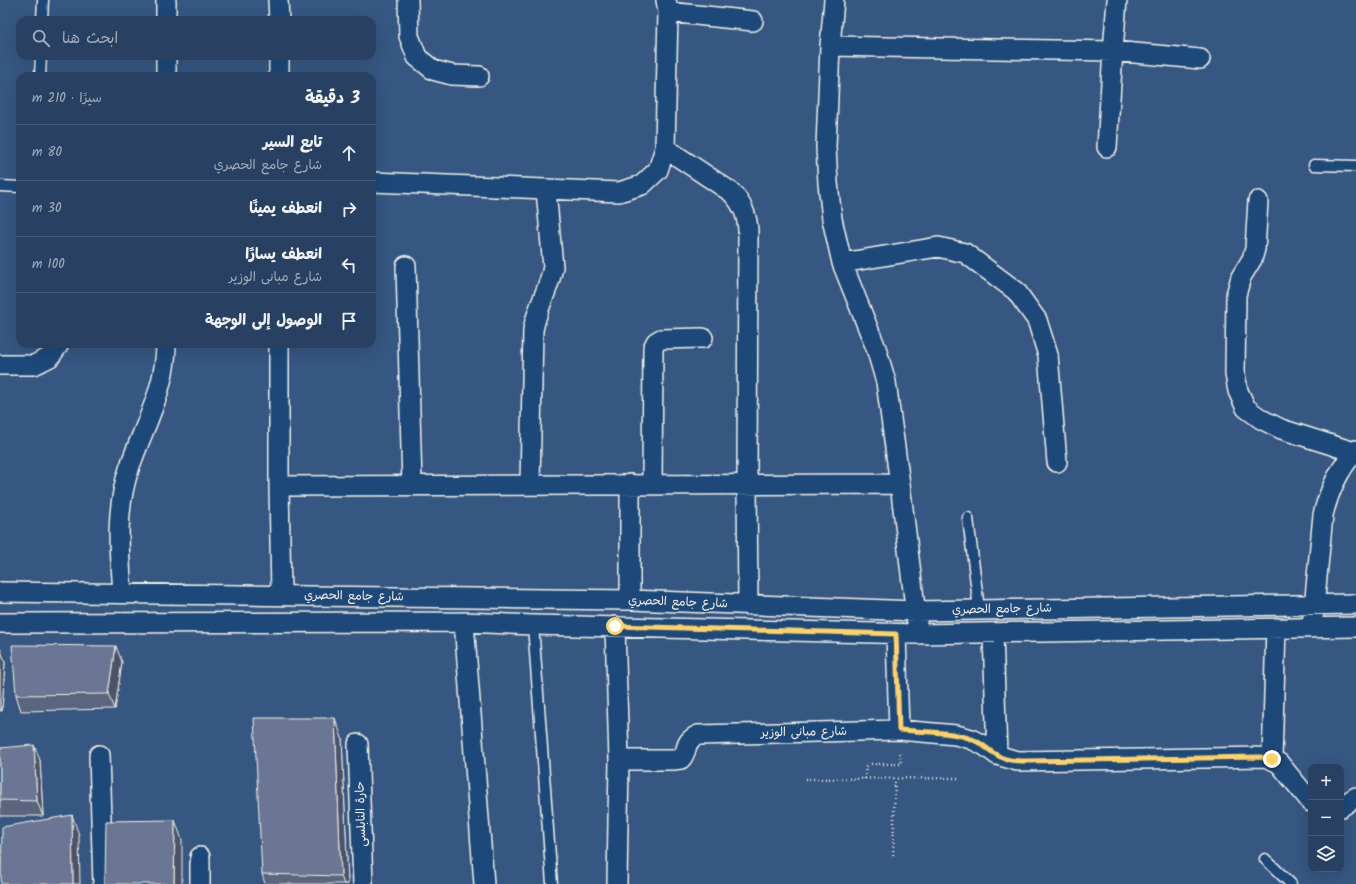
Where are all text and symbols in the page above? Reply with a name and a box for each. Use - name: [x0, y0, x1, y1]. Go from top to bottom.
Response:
- search box: [16, 16, 376, 60]
- icon: search: [30, 27, 52, 49]
- text: ابحث هنا: [62, 27, 118, 51]
- text: 3 دقيقة: [305, 85, 360, 112]
- text: سيرًا · 210 m: [32, 88, 102, 109]
- text: تابع السير: [263, 131, 322, 155]
- text: 80 m: [32, 142, 62, 163]
- icon: ahead: [338, 142, 360, 164]
- text: شارع جامع الحصري: [214, 155, 322, 176]
- text: انعطف يمينًا: [249, 197, 322, 221]
- text: 30 m: [32, 198, 62, 219]
- icon: right: [338, 198, 360, 220]
- text: انعطف يسارًا: [245, 243, 322, 267]
- text: 100 m: [32, 254, 65, 275]
- icon: left: [338, 254, 360, 276]
- text: شارع مبانى الوزير: [229, 267, 322, 288]
- text: الوصول إلى الوجهة: [205, 309, 322, 333]
- icon: arrive: [338, 310, 360, 332]
- street label: شارع جامع الحصري: [304, 586, 404, 606]
- street label: شارع جامع الحصري: [628, 591, 728, 613]
- street label: شارع جامع الحصري: [952, 599, 1052, 619]
- route start: [606, 617, 624, 635]
- street label: شارع مبانى الوزير: [760, 722, 847, 742]
- route end: [1263, 750, 1281, 768]
- map controls: [1308, 764, 1344, 872]
- button: +: [1308, 764, 1344, 800]
- street label: حارة النابلسى: [350, 781, 372, 847]
- button: −: [1308, 800, 1344, 836]
- button: layers: [1308, 836, 1344, 872]

